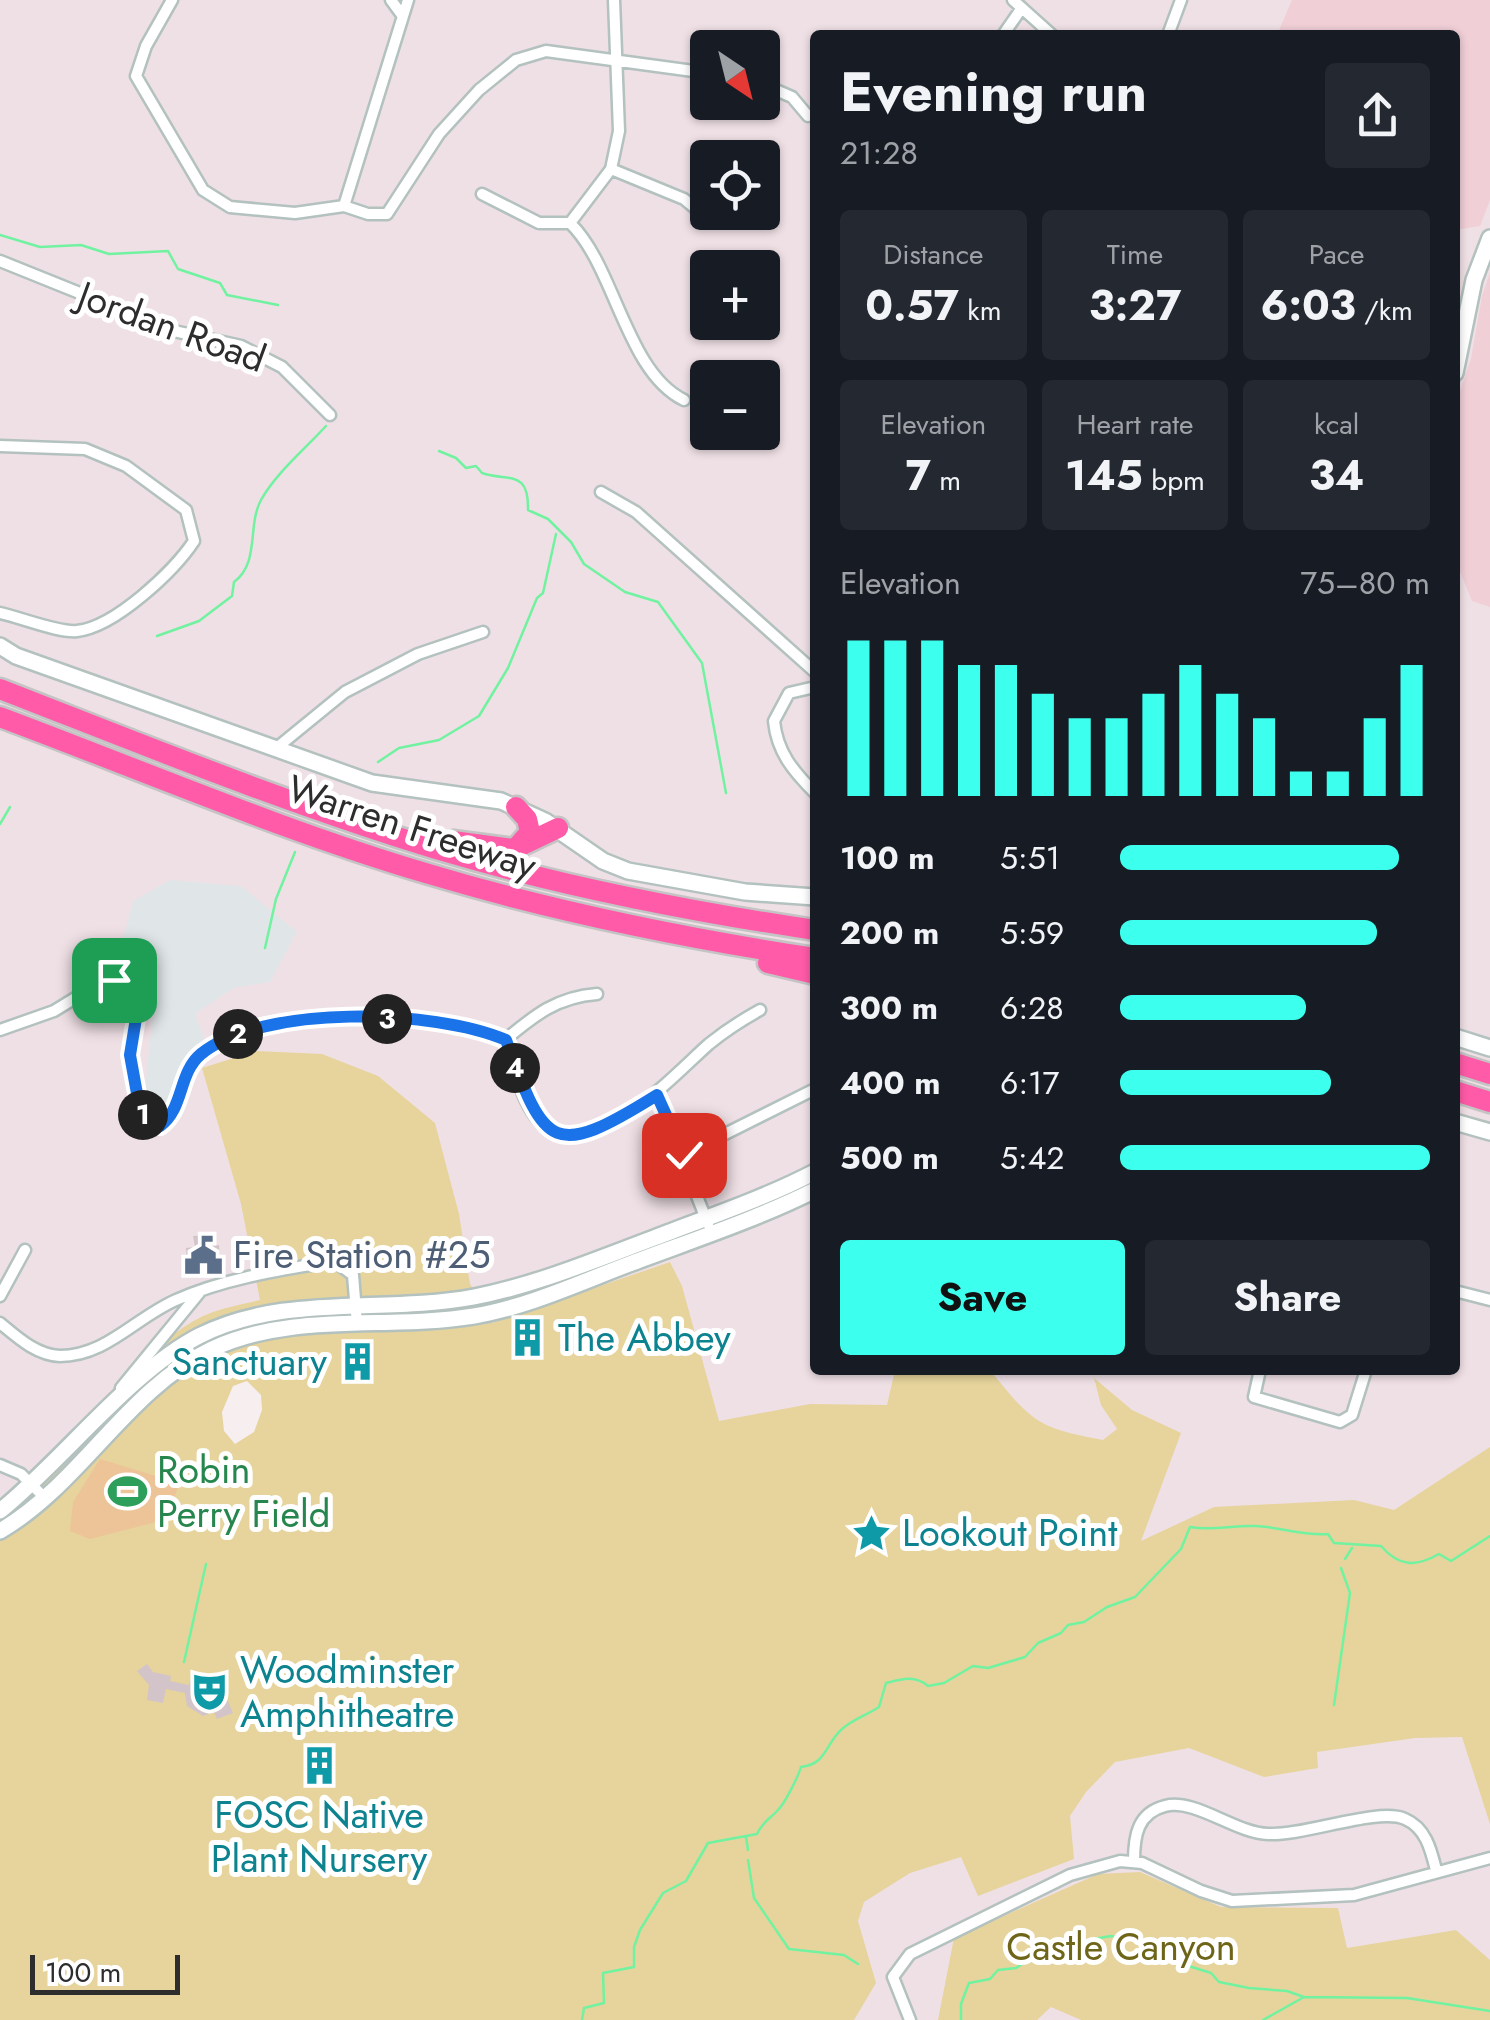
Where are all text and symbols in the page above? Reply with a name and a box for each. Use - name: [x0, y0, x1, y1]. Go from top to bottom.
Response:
- north arrow: [690, 30, 780, 120]
- map controls: [690, 30, 780, 450]
- text: Evening run: [840, 52, 1147, 132]
- button: share: [1325, 63, 1430, 168]
- text: 21:28: [840, 130, 918, 176]
- button: locate: [690, 140, 780, 230]
- text: Distance: [883, 234, 983, 275]
- text: Time: [1107, 234, 1163, 275]
- text: Pace: [1309, 234, 1365, 275]
- button: +: [690, 250, 780, 340]
- street label: Jordan Road: [66, 265, 274, 386]
- text: 0.57: [865, 275, 959, 336]
- text: 3:27: [1089, 275, 1181, 336]
- text: 6:03: [1260, 275, 1356, 336]
- text: km: [959, 290, 1001, 331]
- text: /km: [1356, 290, 1413, 331]
- button: −: [690, 360, 780, 450]
- text: Elevation: [881, 404, 986, 445]
- text: Heart rate: [1077, 404, 1193, 445]
- text: kcal: [1314, 404, 1359, 445]
- text: 7: [906, 445, 931, 506]
- text: 145: [1065, 445, 1143, 506]
- text: 34: [1309, 445, 1364, 506]
- text: m: [931, 460, 961, 501]
- text: bpm: [1143, 460, 1205, 501]
- text: Elevation: [840, 560, 961, 606]
- text: 75–80 m: [1300, 560, 1430, 606]
- street label: Warren Freeway: [281, 760, 544, 893]
- text: 100 m: [840, 835, 935, 881]
- text: 5:51: [1000, 835, 1060, 881]
- text: 200 m: [840, 910, 939, 956]
- text: 5:59: [1000, 910, 1064, 956]
- pin: [72, 938, 157, 1023]
- icon: arrive: [87, 953, 142, 1008]
- text: 300 m: [840, 985, 938, 1031]
- text: 6:28: [1000, 985, 1064, 1031]
- pin: 3: [362, 994, 412, 1044]
- text: 3: [378, 998, 396, 1039]
- pin: 2: [213, 1009, 263, 1059]
- text: 2: [229, 1013, 247, 1054]
- pin: 4: [490, 1043, 540, 1093]
- text: 4: [505, 1047, 525, 1088]
- text: 400 m: [840, 1060, 941, 1106]
- text: 6:17: [1000, 1060, 1059, 1106]
- pin: 1: [118, 1090, 168, 1140]
- text: 1: [136, 1094, 150, 1135]
- pin: [642, 1113, 727, 1198]
- icon: check: [657, 1128, 712, 1183]
- text: 500 m: [840, 1135, 939, 1181]
- text: 5:42: [1000, 1135, 1065, 1181]
- place label: Fire Station #25: [233, 1227, 491, 1282]
- public building icon: Fire Station #25: [182, 1234, 224, 1276]
- button: Save: [840, 1240, 1125, 1355]
- button: Share: [1145, 1240, 1430, 1355]
- place label: The Abbey: [558, 1310, 731, 1365]
- building icon: The Abbey: [507, 1317, 549, 1359]
- place label: Sanctuary: [172, 1334, 327, 1389]
- building icon: Sanctuary: [336, 1341, 378, 1383]
- place label: Robin Perry Field: [157, 1442, 330, 1541]
- sports icon: Robin Perry Field: [106, 1471, 148, 1513]
- place label: Lookout Point: [902, 1505, 1117, 1560]
- place icon: Lookout Point: [851, 1512, 893, 1554]
- place label: Woodminster Amphitheatre: [240, 1642, 454, 1741]
- theatre icon: Woodminster Amphitheatre: [189, 1671, 231, 1713]
- building icon: FOSC Native Plant Nursery: [298, 1745, 340, 1787]
- place label: FOSC Native Plant Nursery: [211, 1787, 428, 1886]
- park label: Castle Canyon: [1006, 1919, 1236, 1974]
- scale bar: [30, 1950, 180, 1994]
- text: 100 m: [45, 1952, 121, 1993]

